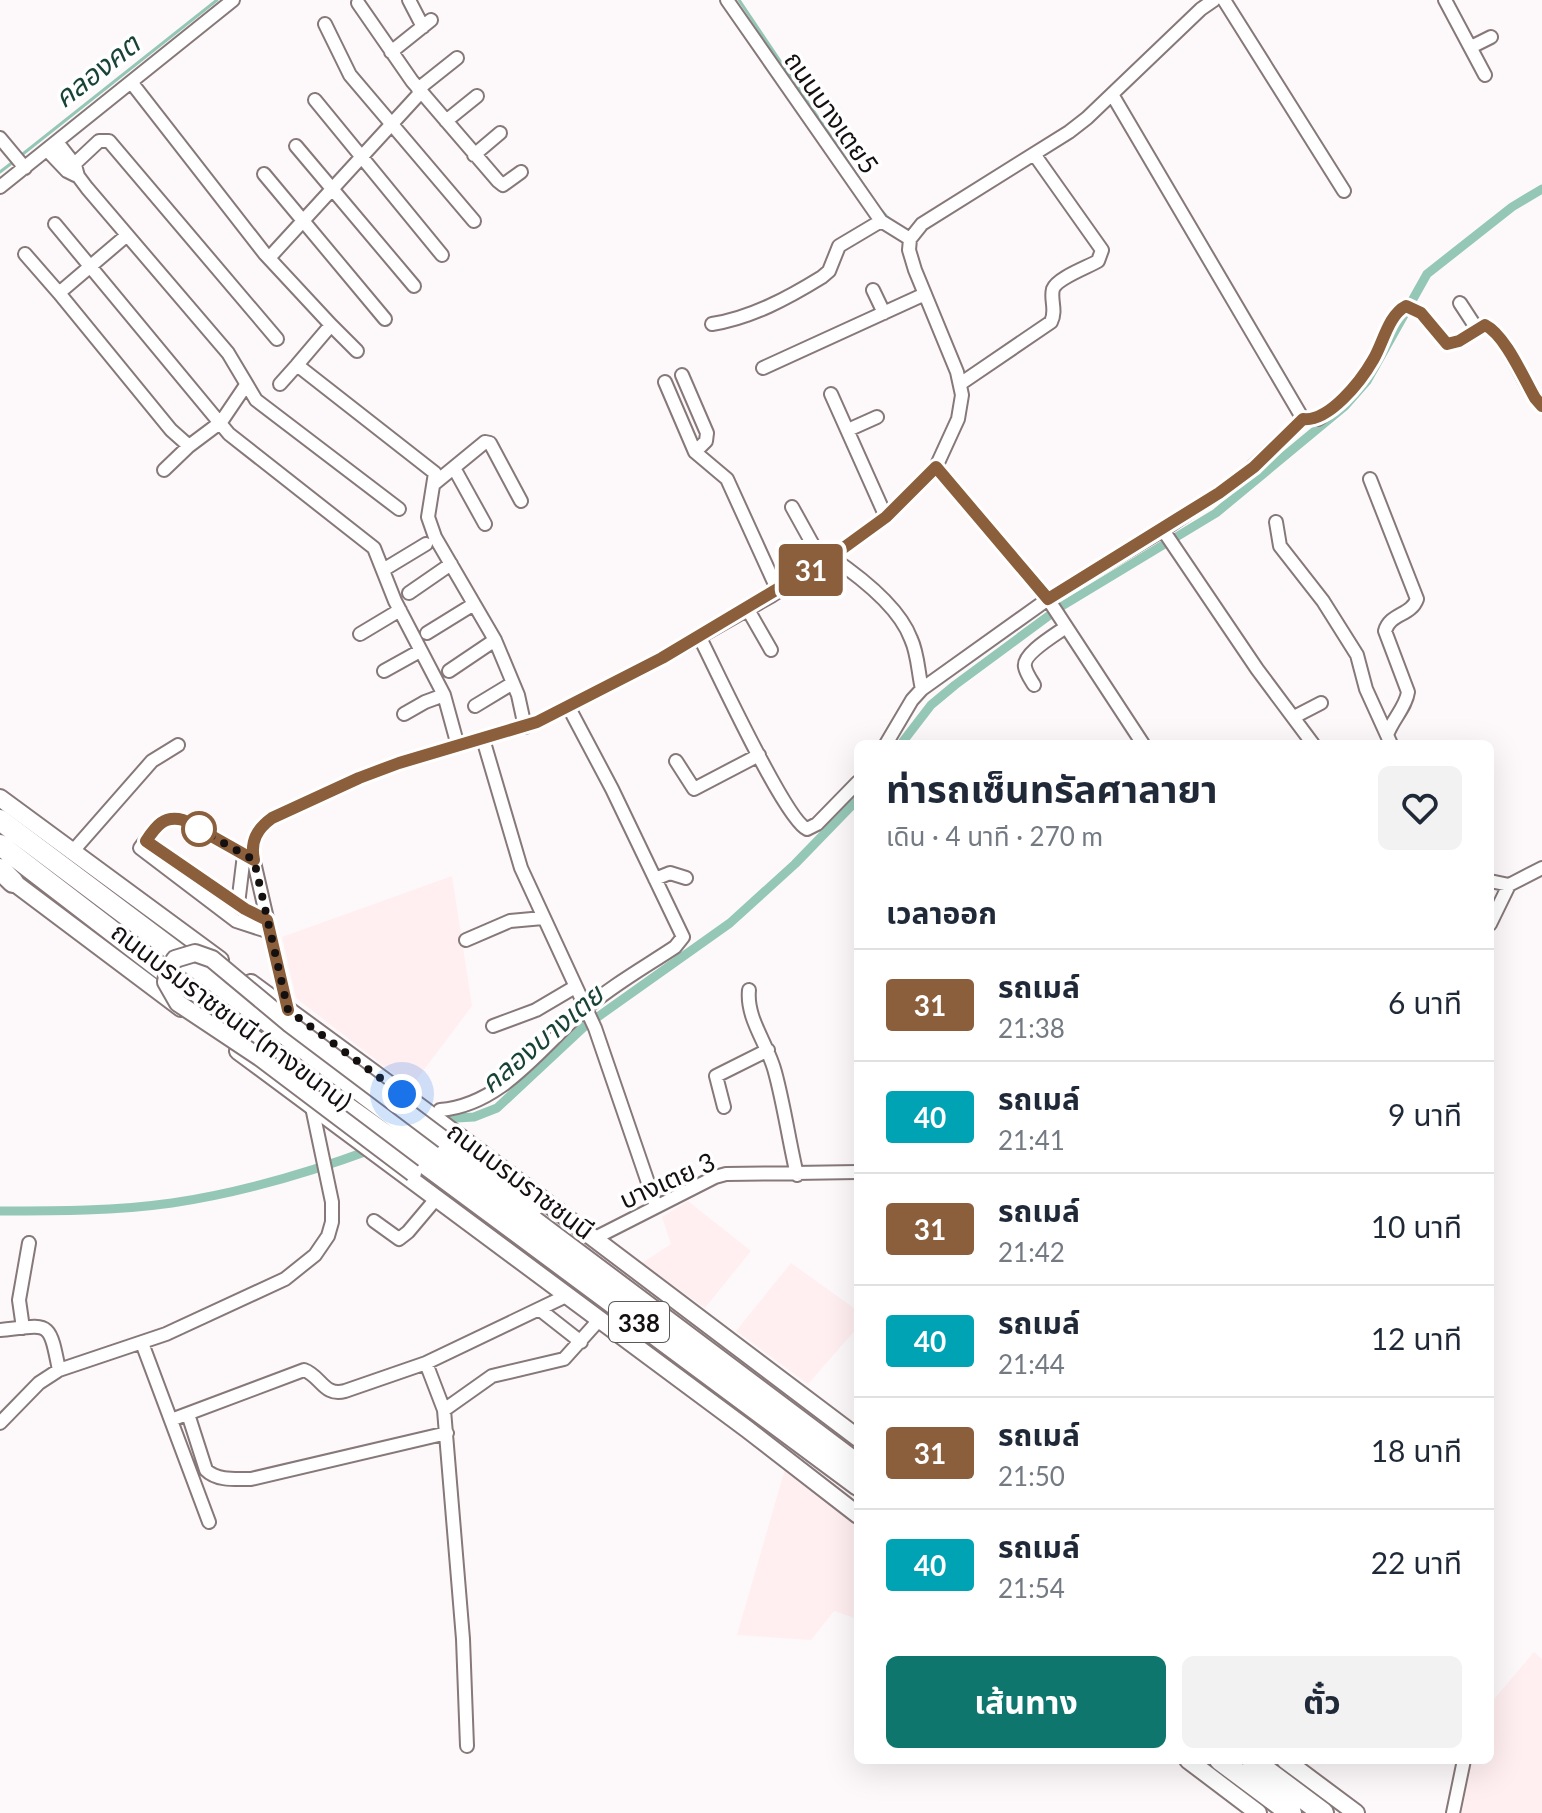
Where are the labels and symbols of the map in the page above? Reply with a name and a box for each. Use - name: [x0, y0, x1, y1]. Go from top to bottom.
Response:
- water label: คลองคต: [46, 25, 147, 114]
- street label: ถนนบางเตย5: [778, 45, 886, 179]
- line badge: 31: [775, 544, 847, 596]
- unlabelled marker: [182, 812, 216, 846]
- street label: ถนนบรมราชชนนี (ทางขนาน): [105, 915, 359, 1117]
- water label: คลองบางเตย: [473, 975, 611, 1099]
- your location: [382, 1074, 422, 1114]
- street label: ถนนบรมราชชนนี: [441, 1114, 601, 1246]
- street label: บางเตย 3: [614, 1145, 720, 1215]
- road number: 338: [609, 1302, 669, 1342]

